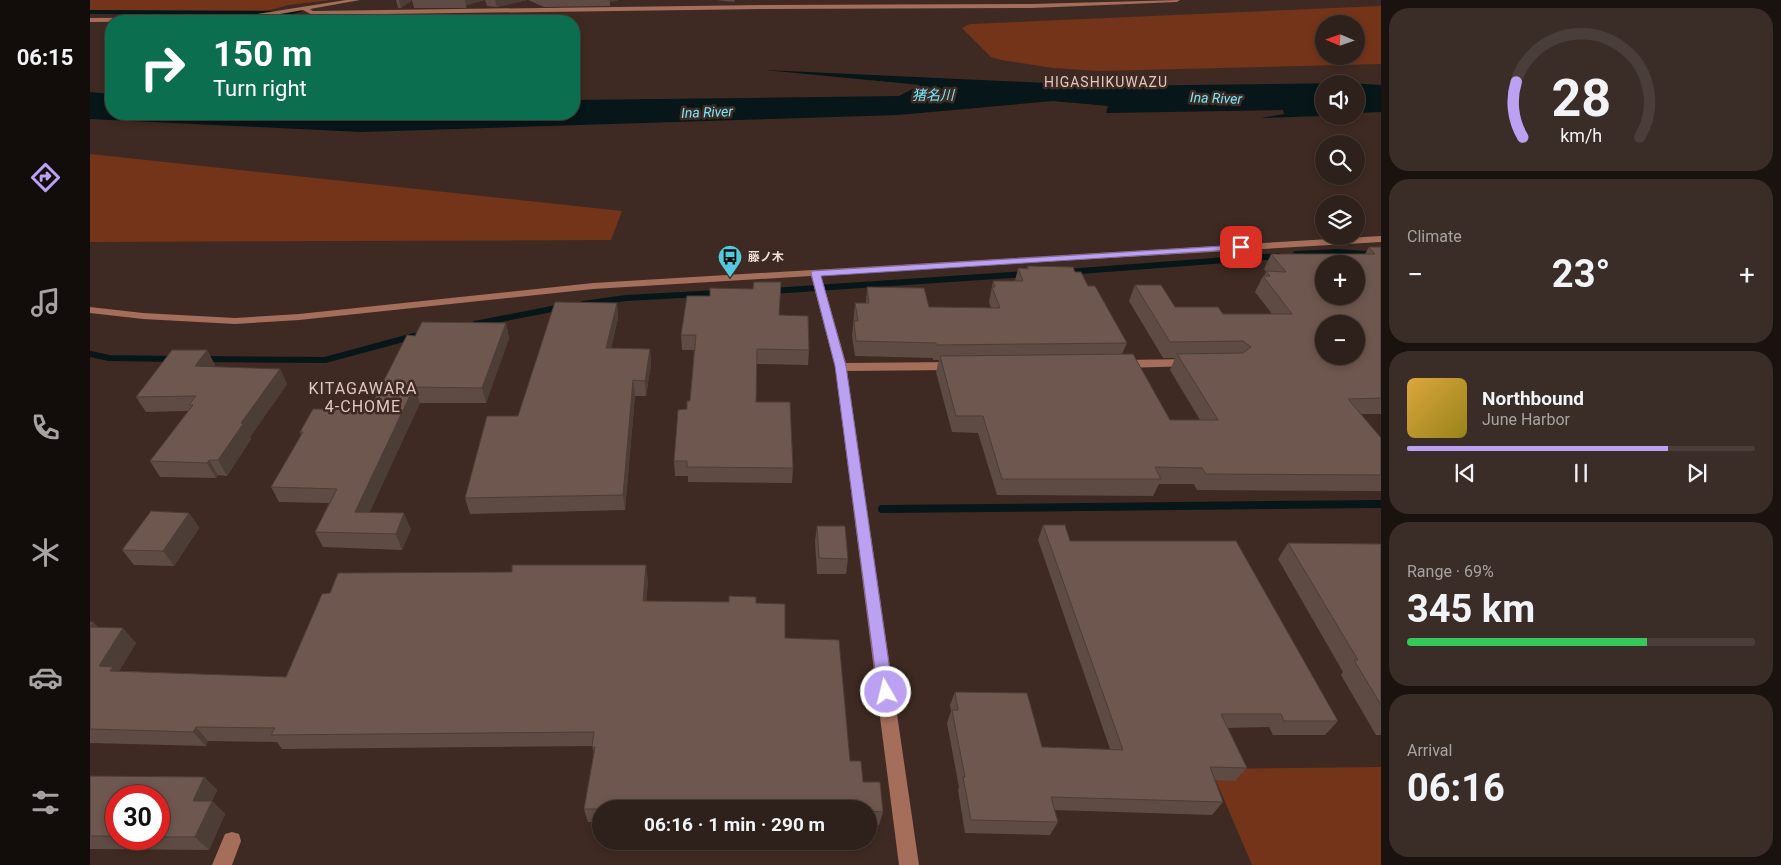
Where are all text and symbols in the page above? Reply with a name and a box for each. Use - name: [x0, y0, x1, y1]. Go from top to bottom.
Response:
- north arrow: [1315, 15, 1365, 65]
- map controls: [1315, 15, 1365, 365]
- text: 150 m: [213, 34, 312, 75]
- icon: right: [130, 35, 195, 100]
- text: 06:15: [17, 45, 73, 70]
- text: 28: [1551, 68, 1611, 129]
- district label: HIGASHIKUWAZU: [1044, 74, 1168, 90]
- button: sound: [1315, 75, 1365, 125]
- text: Turn right: [213, 76, 307, 101]
- water label: 猪名川: [912, 87, 956, 103]
- water label: Ina River: [1190, 89, 1243, 107]
- water label: Ina River: [681, 103, 734, 121]
- text: km/h: [1560, 125, 1602, 146]
- button: search: [1315, 135, 1365, 185]
- icon: directions: [28, 160, 63, 195]
- button: layers: [1315, 195, 1365, 245]
- pin: [1220, 226, 1262, 268]
- text: Climate: [1407, 227, 1462, 246]
- icon: arrive: [1227, 233, 1255, 261]
- bus stop icon: 藤ノ木: [717, 244, 743, 278]
- place label: 藤ノ木: [748, 250, 784, 264]
- text: 23°: [1552, 252, 1610, 296]
- button: +: [1315, 255, 1365, 305]
- text: −: [1407, 258, 1423, 291]
- text: +: [1739, 258, 1755, 291]
- icon: music: [28, 285, 63, 320]
- button: −: [1315, 315, 1365, 365]
- district label: KITAGAWARA 4-CHOME: [309, 379, 417, 416]
- text: Northbound: [1482, 387, 1584, 410]
- icon: phone: [28, 410, 63, 445]
- text: June Harbor: [1482, 410, 1570, 429]
- icon: previous: [1451, 459, 1479, 487]
- icon: pause: [1567, 459, 1595, 487]
- icon: next: [1683, 459, 1711, 487]
- icon: climate: [28, 535, 63, 570]
- text: Range · 69%: [1407, 562, 1494, 581]
- text: 345 km: [1407, 587, 1535, 631]
- icon: car: [28, 660, 63, 695]
- position arrow: [859, 665, 911, 717]
- text: Arrival: [1407, 741, 1452, 760]
- text: 06:16: [1407, 766, 1505, 810]
- icon: filters: [28, 785, 63, 820]
- speed limit sign: 30: [105, 785, 170, 850]
- text: 06:16 · 1 min · 290 m: [644, 813, 825, 836]

